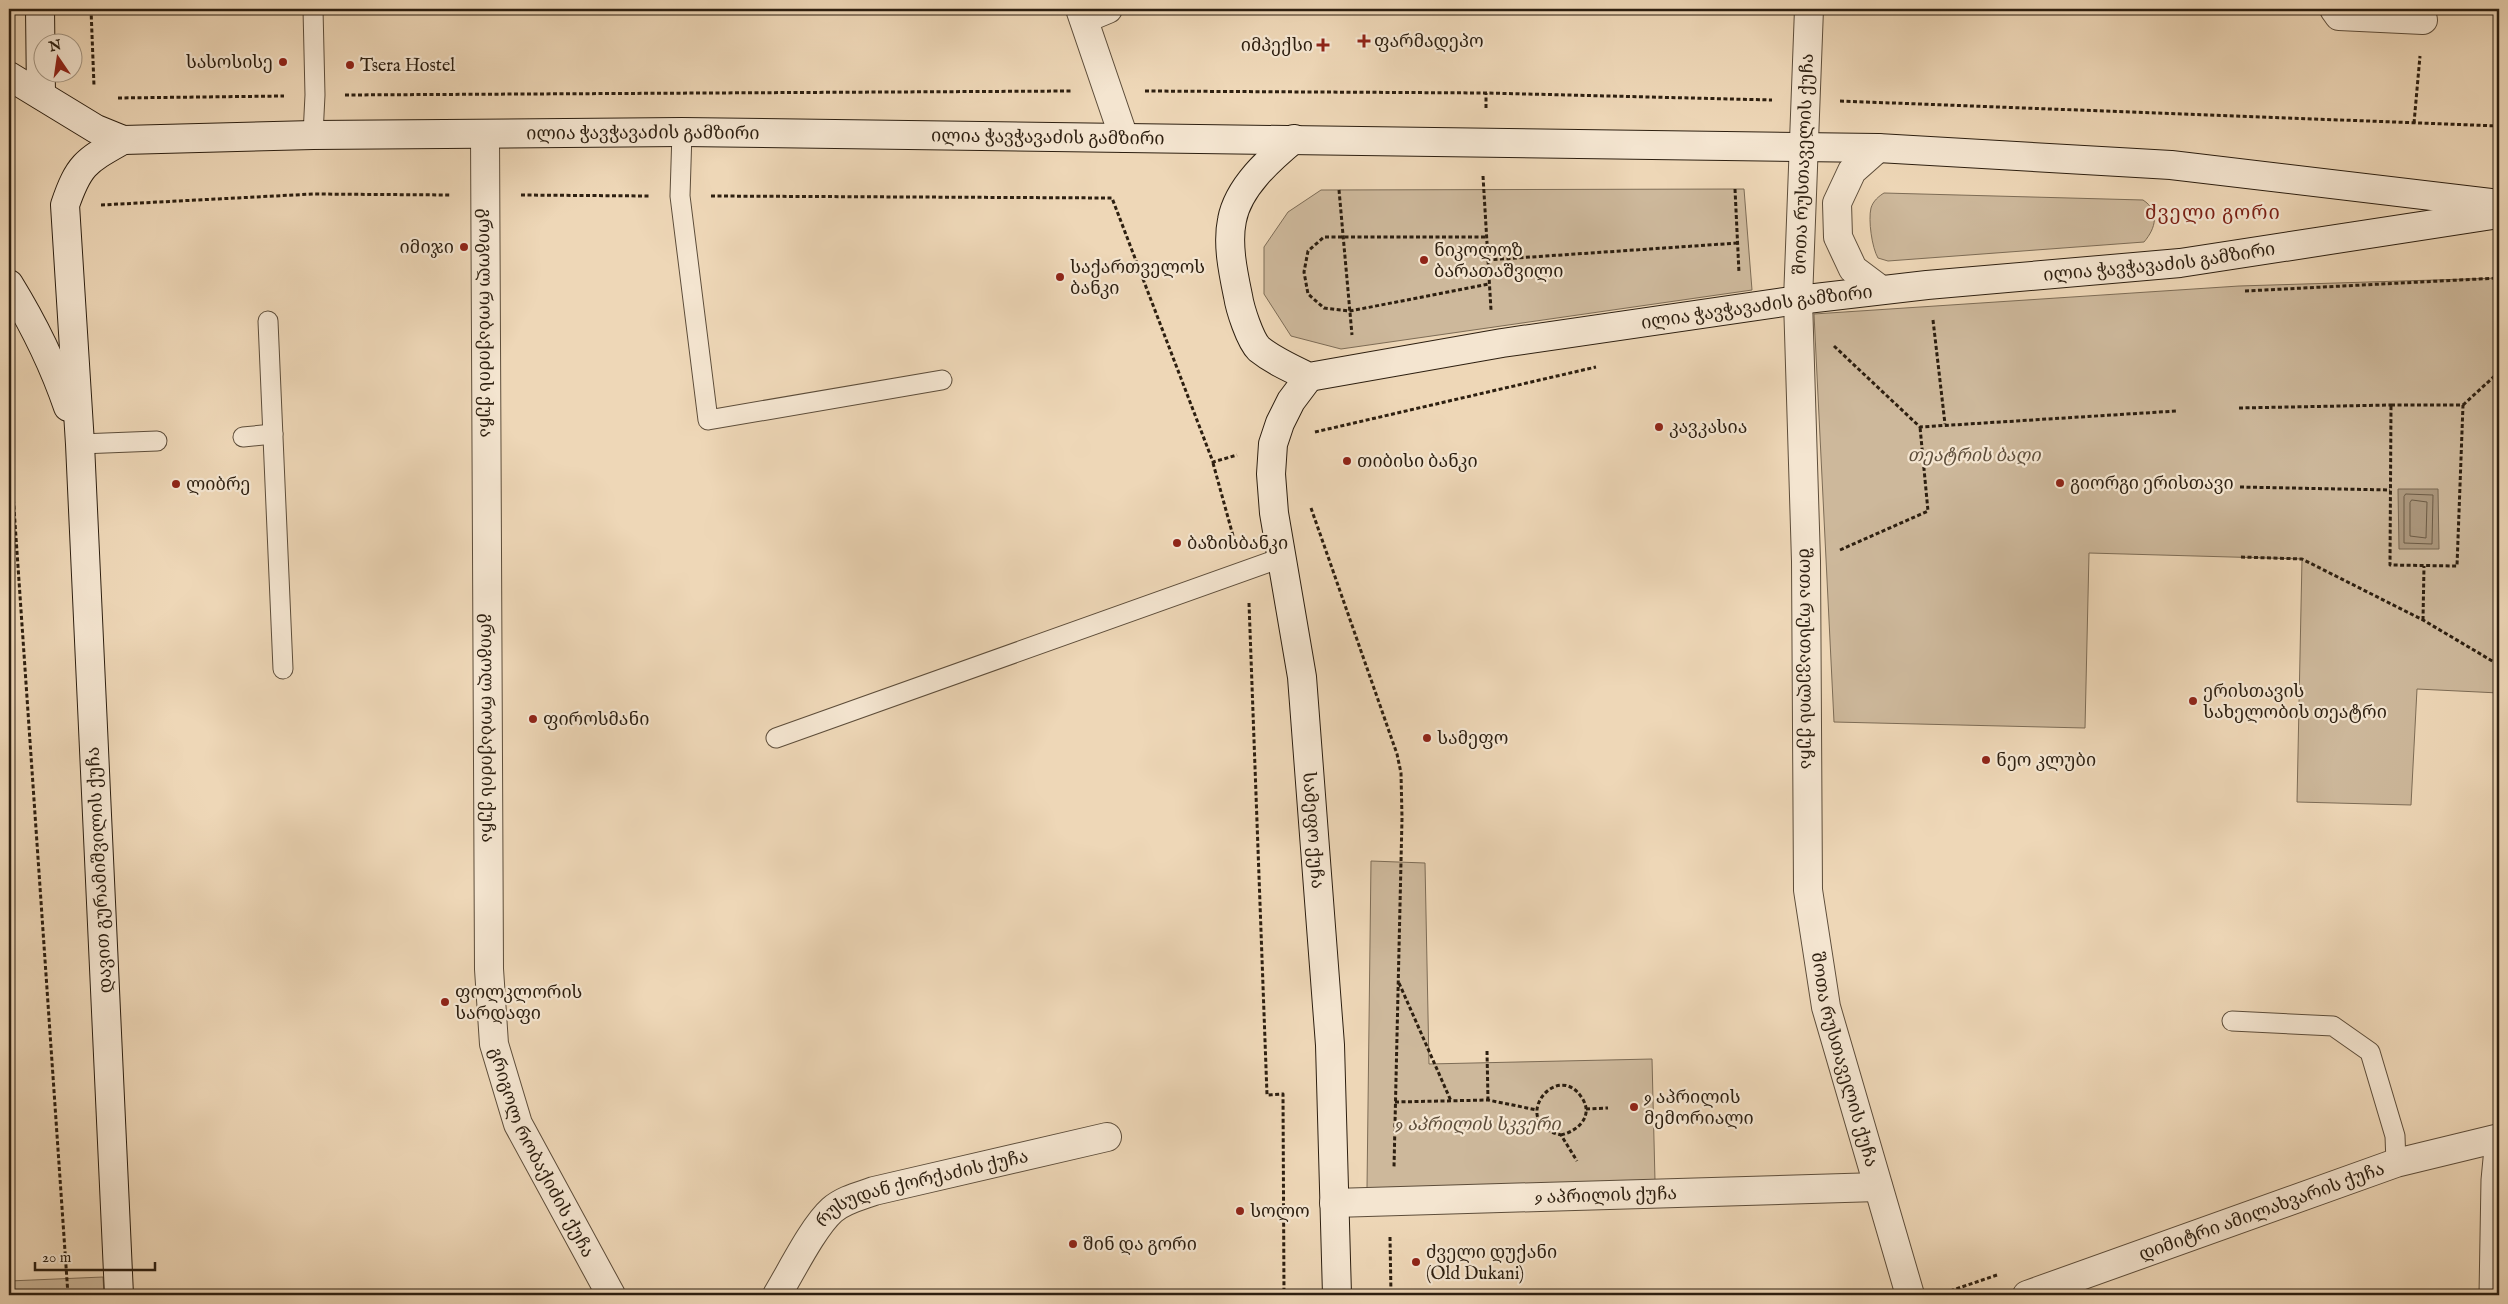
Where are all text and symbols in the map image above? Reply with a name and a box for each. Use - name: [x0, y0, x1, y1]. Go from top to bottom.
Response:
- place label: ფარმადეპო: [1374, 31, 1484, 54]
- north arrow: [32, 32, 82, 82]
- place label: იმპექსი: [1241, 35, 1313, 58]
- marker: ფარმადეპო: [1358, 35, 1370, 47]
- text: N: [46, 36, 63, 57]
- marker: იმპექსი: [1317, 39, 1329, 51]
- place label: სასოსისე: [186, 52, 273, 75]
- street label: შოთა რუსთაველის ქუჩა: [1789, 53, 1820, 275]
- place label: Tsera Hostel: [360, 55, 455, 78]
- marker: სასოსისე: [277, 56, 289, 68]
- marker: Tsera Hostel: [344, 59, 356, 71]
- street label: ილია ჭავჭავაძის გამზირი: [526, 122, 760, 146]
- street label: ილია ჭავჭავაძის გამზირი: [931, 125, 1165, 151]
- district label: ძველი გორი: [2145, 201, 2281, 226]
- street label: გრიგოლ რობაქიძის ქუჩა: [472, 208, 496, 438]
- place label: იმიჯი: [400, 237, 454, 260]
- street label: ილია ჭავჭავაძის გამზირი: [2042, 239, 2277, 288]
- place label: ნიკოლოზ ბარათაშვილი: [1434, 240, 1563, 284]
- marker: იმიჯი: [458, 241, 470, 253]
- marker: ნიკოლოზ ბარათაშვილი: [1418, 254, 1430, 266]
- place label: საქართველოს ბანკი: [1070, 257, 1205, 301]
- marker: საქართველოს ბანკი: [1054, 271, 1066, 283]
- street label: ილია ჭავჭავაძის გამზირი: [1640, 281, 1874, 336]
- place label: კავკასია: [1669, 417, 1747, 440]
- marker: კავკასია: [1653, 421, 1665, 433]
- park label: თეატრის ბაღი: [1908, 445, 2042, 468]
- place label: თიბისი ბანკი: [1357, 451, 1478, 474]
- marker: თიბისი ბანკი: [1341, 455, 1353, 467]
- place label: გიორგი ერისთავი: [2070, 473, 2234, 496]
- place label: ლიბრე: [186, 474, 251, 497]
- marker: გიორგი ერისთავი: [2054, 477, 2066, 489]
- marker: ლიბრე: [170, 478, 182, 490]
- place label: ბაზისბანკი: [1187, 533, 1288, 556]
- marker: ბაზისბანკი: [1171, 537, 1183, 549]
- street label: შოთა რუსთაველის ქუჩა: [1793, 548, 1817, 769]
- street label: გრიგოლ რობაქიძის ქუჩა: [474, 613, 498, 843]
- place label: ერისთავის სახელობის თეატრი: [2203, 681, 2387, 725]
- marker: ერისთავის სახელობის თეატრი: [2187, 695, 2199, 707]
- place label: ფიროსმანი: [543, 709, 649, 732]
- marker: ფიროსმანი: [527, 713, 539, 725]
- place label: სამეფო: [1437, 728, 1508, 751]
- marker: სამეფო: [1421, 732, 1433, 744]
- street label: დავით გურამიშვილის ქუჩა: [83, 746, 118, 994]
- place label: ნეო კლუბი: [1996, 750, 2096, 773]
- marker: ნეო კლუბი: [1980, 754, 1992, 766]
- street label: სამეფო ქუჩა: [1296, 771, 1328, 890]
- street label: შოთა რუსთაველის ქუჩა: [1805, 951, 1882, 1170]
- place label: ფოლკლორის სარდაფი: [455, 982, 582, 1026]
- marker: ფოლკლორის სარდაფი: [439, 996, 451, 1008]
- street label: გრიგოლ რობაქიძის ქუჩა: [483, 1045, 598, 1262]
- place label: 9 აპრილის მემორიალი: [1643, 1087, 1754, 1131]
- marker: 9 აპრილის მემორიალი: [1628, 1101, 1640, 1113]
- park label: 9 აპრილის სკვერი: [1395, 1114, 1562, 1137]
- street label: რუსუდან ქორქაძის ქუჩა: [811, 1146, 1031, 1233]
- street label: დიმიტრი ამილახვარის ქუჩა: [2136, 1158, 2388, 1267]
- street label: 9 აპრილის ქუჩა: [1533, 1183, 1677, 1210]
- place label: სოლო: [1250, 1201, 1310, 1224]
- marker: სოლო: [1234, 1205, 1246, 1217]
- place label: შინ და გორი: [1083, 1234, 1197, 1257]
- marker: შინ და გორი: [1067, 1238, 1079, 1250]
- scale bar: [35, 1239, 155, 1271]
- place label: ძველი დუქანი (Old Dukani): [1426, 1242, 1557, 1286]
- text: 20 m: [42, 1248, 72, 1267]
- marker: ძველი დუქანი (Old Dukani): [1410, 1256, 1422, 1268]

